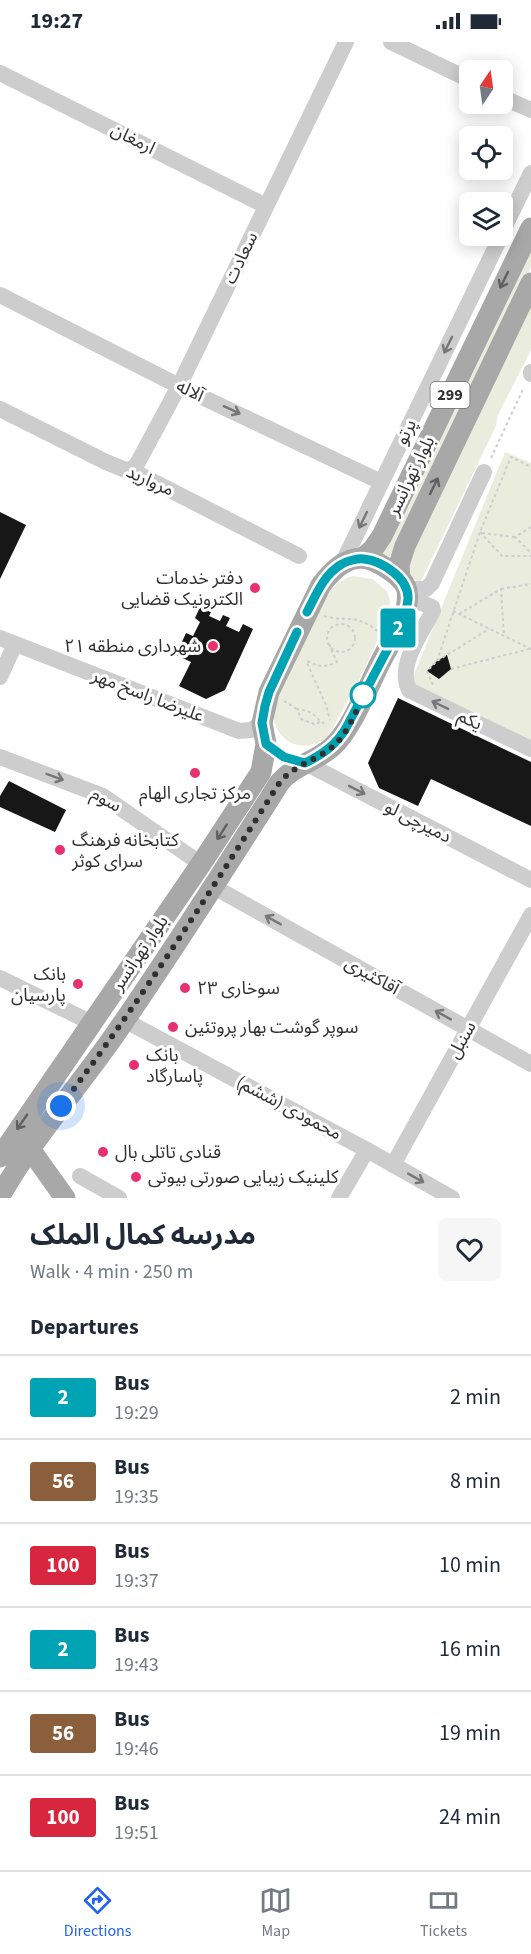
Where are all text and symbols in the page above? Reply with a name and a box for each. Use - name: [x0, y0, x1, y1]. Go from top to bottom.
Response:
- text: 19:27: [30, 5, 83, 37]
- north arrow: [459, 60, 513, 114]
- map controls: [459, 60, 513, 246]
- street label: ارمغان: [107, 117, 159, 161]
- button: locate: [459, 126, 513, 180]
- button: layers: [459, 192, 513, 246]
- street label: سعادت: [218, 228, 264, 288]
- one-way arrow: [498, 270, 510, 288]
- one-way arrow: [442, 335, 453, 353]
- street label: آلاله: [172, 374, 209, 409]
- road number: 299: [430, 382, 470, 408]
- one-way arrow: [222, 405, 240, 417]
- street label: پرتو: [389, 415, 423, 449]
- street label: بلوار تهرانسر: [380, 432, 441, 521]
- street label: مروارید: [122, 459, 178, 503]
- one-way arrow: [428, 477, 440, 495]
- one-way arrow: [357, 511, 368, 529]
- place label: دفتر خدمات الکترونیک قضایی: [121, 566, 243, 612]
- marker: دفتر خدمات الکترونیک قضایی: [248, 581, 262, 595]
- line badge: 2: [378, 608, 418, 648]
- text: 2: [392, 613, 404, 643]
- place label: شهرداری منطقه ۲۱: [64, 634, 201, 659]
- marker: شهرداری منطقه ۲۱: [206, 639, 220, 653]
- street label: علیرضا راسخ مهر: [87, 663, 208, 729]
- unlabelled marker: [350, 682, 376, 708]
- one-way arrow: [432, 699, 450, 711]
- street label: یکم: [453, 703, 487, 737]
- marker: مرکز تجاری الهام: [188, 766, 202, 780]
- one-way arrow: [45, 773, 64, 784]
- street label: سوم: [86, 781, 126, 819]
- place label: مرکز تجاری الهام: [139, 781, 251, 807]
- one-way arrow: [348, 784, 365, 796]
- street label: دمیرچی لو: [380, 795, 456, 849]
- one-way arrow: [216, 823, 228, 840]
- place label: کتابخانه فرهنگ سرای کوثر: [71, 828, 179, 874]
- marker: کتابخانه فرهنگ سرای کوثر: [53, 843, 67, 857]
- street label: بلوار تهرانسر: [105, 910, 174, 996]
- one-way arrow: [265, 914, 282, 926]
- street label: آقاکثیری: [340, 951, 405, 1002]
- place label: بانک پارسیان: [11, 962, 66, 1008]
- place label: سوخاری ۲۳: [197, 976, 280, 1001]
- marker: بانک پارسیان: [71, 977, 85, 991]
- marker: سوخاری ۲۳: [178, 981, 192, 995]
- one-way arrow: [435, 1009, 452, 1021]
- place label: سوپر گوشت بهار پروتئین: [185, 1015, 358, 1040]
- street label: سنبل: [441, 1017, 483, 1063]
- marker: سوپر گوشت بهار پروتئین: [166, 1020, 180, 1034]
- place label: بانک پاسارگاد: [146, 1043, 203, 1089]
- marker: بانک پاسارگاد: [127, 1058, 141, 1072]
- street label: محمودی (ششم): [232, 1070, 346, 1146]
- your location: [46, 1091, 76, 1121]
- one-way arrow: [16, 1114, 28, 1130]
- place label: قنادی تاتلی بال: [115, 1140, 221, 1165]
- marker: قنادی تاتلی بال: [96, 1145, 110, 1159]
- place label: کلینیک زیبایی صورتی بیوتی: [148, 1165, 339, 1190]
- marker: کلینیک زیبایی صورتی بیوتی: [129, 1170, 143, 1184]
- one-way arrow: [407, 1172, 424, 1184]
- text: مدرسه کمال الملک: [30, 1215, 256, 1255]
- button: heart: [438, 1218, 501, 1281]
- text: Walk · 4 min · 250 m: [30, 1258, 193, 1286]
- text: Departures: [30, 1311, 139, 1343]
- text: Bus: [114, 1367, 150, 1399]
- text: 2 min: [450, 1381, 501, 1413]
- text: 2: [57, 1382, 69, 1412]
- text: 19:29: [114, 1399, 159, 1427]
- text: Bus: [114, 1451, 150, 1483]
- text: 8 min: [450, 1465, 501, 1497]
- text: 56: [52, 1466, 74, 1496]
- text: 19:35: [114, 1483, 159, 1511]
- text: Bus: [114, 1535, 150, 1567]
- text: 10 min: [439, 1549, 501, 1581]
- text: 100: [46, 1550, 80, 1580]
- text: 19:37: [114, 1567, 159, 1595]
- text: Bus: [114, 1619, 150, 1651]
- text: 16 min: [439, 1633, 501, 1665]
- text: 2: [57, 1634, 69, 1664]
- text: 19:43: [114, 1651, 159, 1679]
- text: Bus: [114, 1703, 150, 1735]
- text: 19 min: [439, 1717, 501, 1749]
- text: 56: [52, 1718, 74, 1748]
- text: 19:46: [114, 1735, 159, 1763]
- text: Bus: [114, 1787, 150, 1819]
- text: 24 min: [439, 1801, 501, 1833]
- text: 100: [46, 1802, 80, 1832]
- text: 19:51: [114, 1819, 159, 1847]
- tab: Directions: [64, 1884, 132, 1942]
- tab: Map: [259, 1884, 292, 1942]
- tab: Tickets: [420, 1884, 467, 1942]

